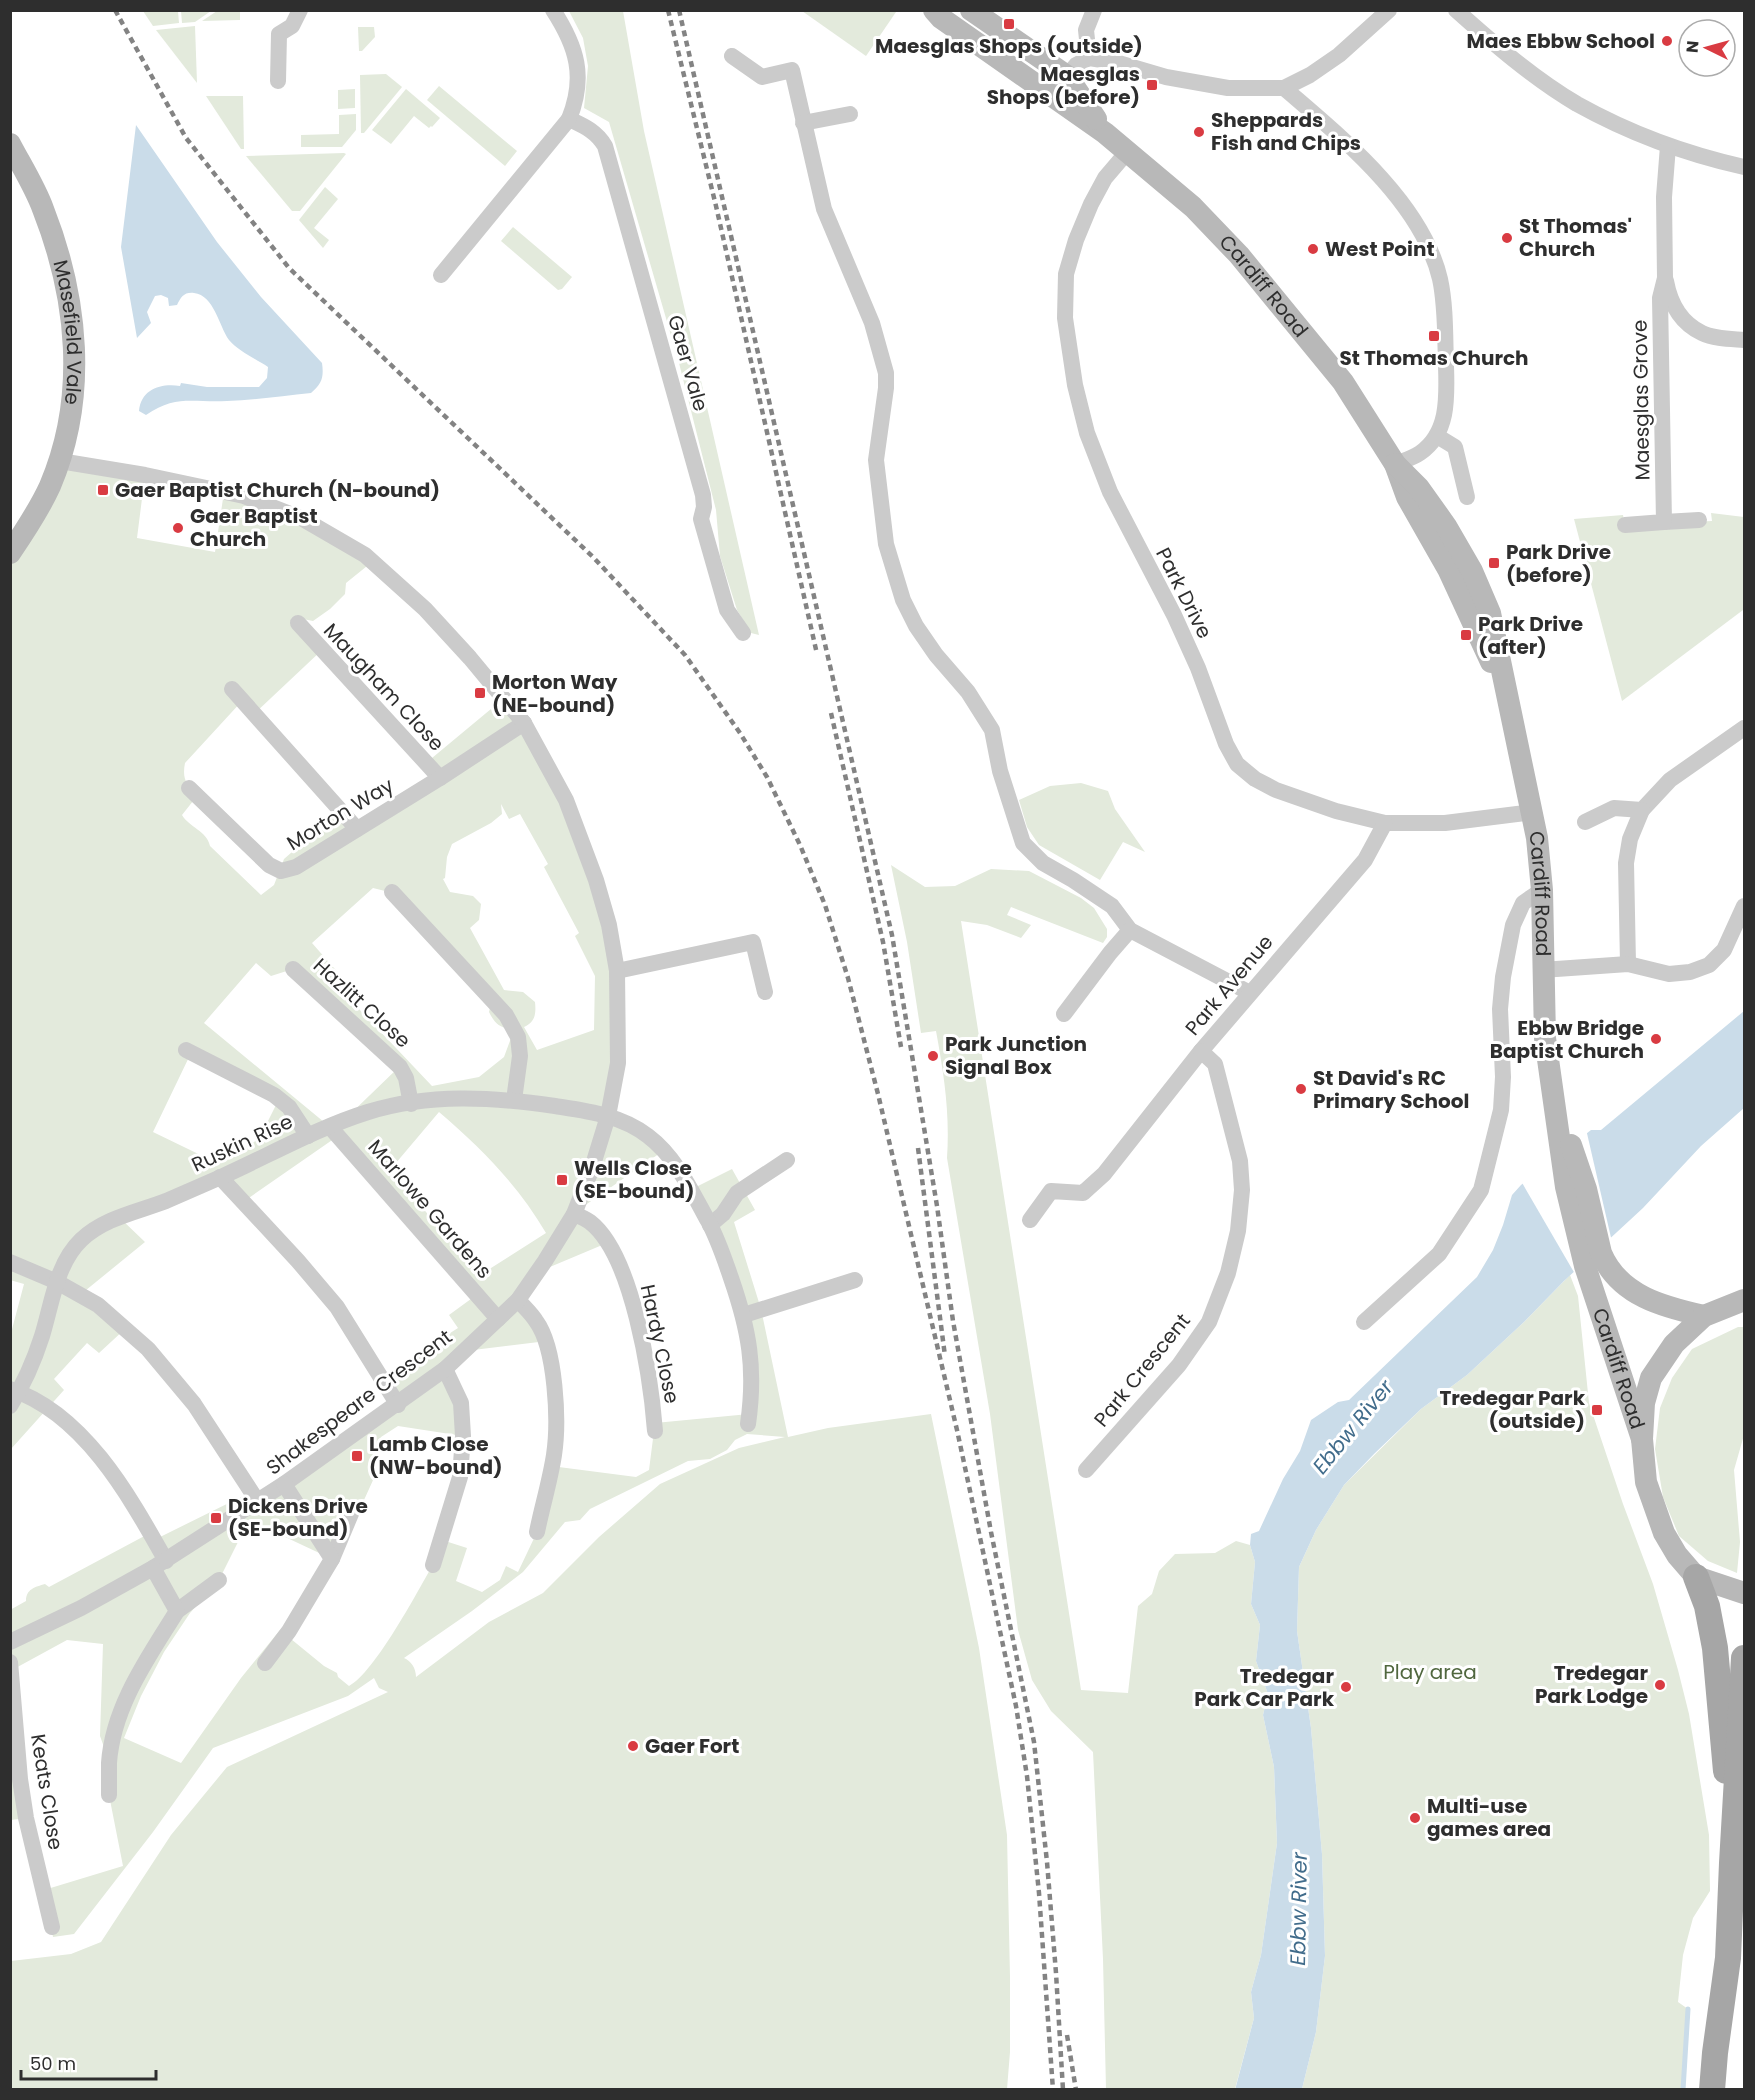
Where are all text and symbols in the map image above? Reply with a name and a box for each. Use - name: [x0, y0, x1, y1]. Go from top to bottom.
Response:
- marker: Maesglas Shops (outside): [1002, 17, 1016, 31]
- north arrow: [1677, 18, 1737, 78]
- place label: Maes Ebbw School: [1467, 27, 1655, 55]
- place label: Maesglas Shops (outside): [875, 32, 1143, 60]
- marker: Maes Ebbw School: [1660, 34, 1674, 48]
- text: N: [1681, 40, 1705, 54]
- place label: Maesglas Shops (before): [987, 60, 1140, 111]
- marker: Maesglas Shops (before): [1145, 78, 1159, 92]
- place label: Sheppards Fish and Chips: [1211, 106, 1361, 157]
- marker: Sheppards Fish and Chips: [1192, 125, 1206, 139]
- place label: St Thomas' Church: [1519, 212, 1632, 263]
- street label: Cardiff Road: [1213, 229, 1315, 343]
- marker: St Thomas' Church: [1500, 231, 1514, 245]
- place label: West Point: [1325, 235, 1435, 263]
- marker: West Point: [1306, 242, 1320, 256]
- street label: Masefield Vale: [47, 257, 88, 406]
- street label: Gaer Vale: [661, 312, 715, 414]
- street label: Maesglas Grove: [1626, 319, 1656, 481]
- marker: St Thomas Church: [1427, 329, 1441, 343]
- place label: St Thomas Church: [1339, 344, 1529, 372]
- place label: Gaer Baptist Church (N-bound): [115, 476, 440, 504]
- marker: Gaer Baptist Church (N-bound): [96, 483, 110, 497]
- place label: Gaer Baptist Church: [190, 502, 318, 553]
- marker: Gaer Baptist Church: [171, 521, 185, 535]
- place label: Park Drive (before): [1506, 538, 1611, 589]
- street label: Park Drive: [1149, 543, 1219, 643]
- marker: Park Drive (before): [1487, 556, 1501, 570]
- place label: Park Drive (after): [1478, 610, 1583, 661]
- street label: Maugham Close: [317, 617, 451, 757]
- marker: Park Drive (after): [1459, 628, 1473, 642]
- place label: Morton Way (NE-bound): [492, 668, 618, 719]
- marker: Morton Way (NE-bound): [473, 686, 487, 700]
- street label: Morton Way: [281, 771, 399, 857]
- street label: Cardiff Road: [1522, 830, 1557, 957]
- street label: Park Avenue: [1179, 929, 1279, 1041]
- street label: Hazlitt Close: [307, 952, 417, 1054]
- place label: Ebbw Bridge Baptist Church: [1490, 1014, 1644, 1065]
- place label: Park Junction Signal Box: [945, 1030, 1087, 1081]
- marker: Ebbw Bridge Baptist Church: [1649, 1032, 1663, 1046]
- marker: Park Junction Signal Box: [926, 1049, 940, 1063]
- place label: St David's RC Primary School: [1313, 1064, 1469, 1115]
- marker: St David's RC Primary School: [1294, 1082, 1308, 1096]
- street label: Ruskin Rise: [187, 1107, 297, 1179]
- street label: Marlowe Gardens: [362, 1133, 498, 1285]
- place label: Wells Close (SE-bound): [574, 1154, 695, 1205]
- marker: Wells Close (SE-bound): [555, 1173, 569, 1187]
- street label: Hardy Close: [634, 1282, 686, 1406]
- street label: Cardiff Road: [1586, 1305, 1652, 1432]
- street label: Park Crescent: [1088, 1307, 1196, 1433]
- street label: Shakespeare Crescent: [260, 1323, 458, 1481]
- water label: Ebbw River: [1306, 1373, 1400, 1480]
- place label: Tredegar Park (outside): [1439, 1384, 1586, 1435]
- marker: Tredegar Park (outside): [1590, 1403, 1604, 1417]
- place label: Lamb Close (NW-bound): [369, 1430, 503, 1481]
- marker: Lamb Close (NW-bound): [350, 1449, 364, 1463]
- place label: Dickens Drive (SE-bound): [228, 1492, 368, 1543]
- marker: Dickens Drive (SE-bound): [209, 1511, 223, 1525]
- park label: Play area: [1383, 1658, 1477, 1686]
- place label: Tredegar Park Lodge: [1535, 1659, 1648, 1710]
- place label: Tredegar Park Car Park: [1194, 1662, 1335, 1713]
- marker: Tredegar Park Lodge: [1653, 1678, 1667, 1692]
- marker: Tredegar Park Car Park: [1339, 1680, 1353, 1694]
- street label: Keats Close: [24, 1732, 70, 1852]
- place label: Gaer Fort: [645, 1732, 739, 1760]
- marker: Gaer Fort: [626, 1739, 640, 1753]
- place label: Multi-use games area: [1427, 1792, 1551, 1843]
- marker: Multi-use games area: [1408, 1811, 1422, 1825]
- water label: Ebbw River: [1283, 1851, 1314, 1966]
- scale bar: [21, 2043, 156, 2081]
- text: 50 m: [30, 2051, 76, 2076]

